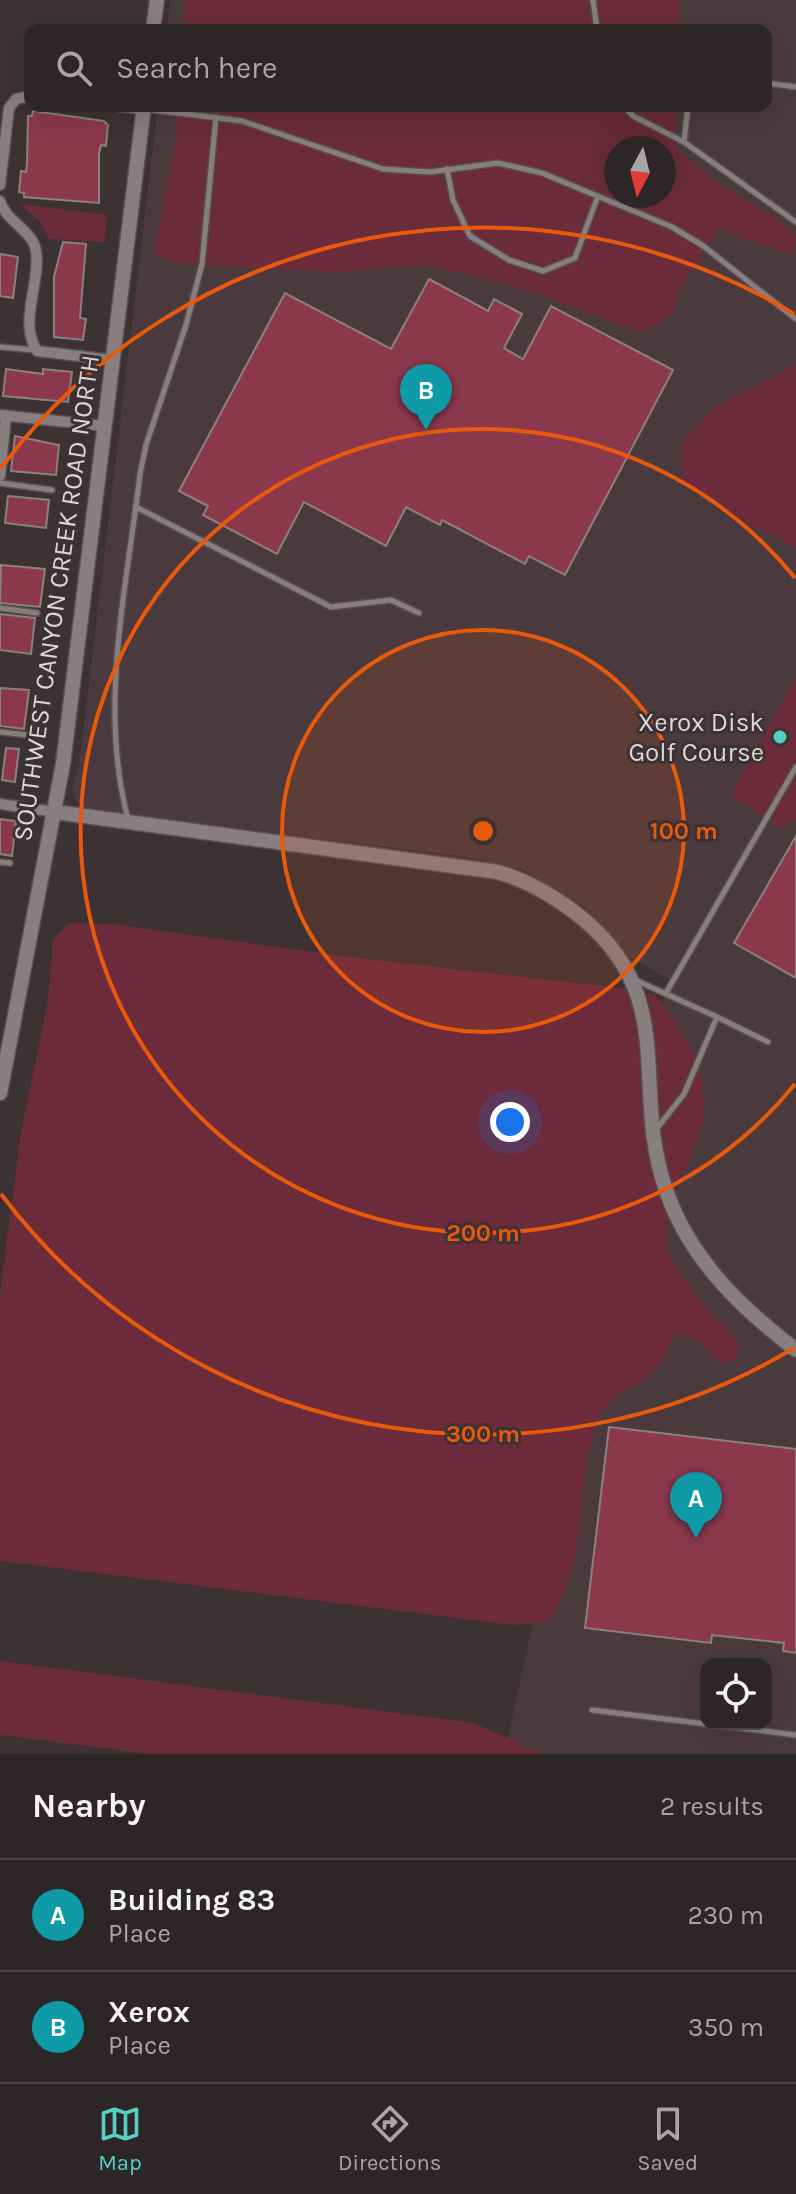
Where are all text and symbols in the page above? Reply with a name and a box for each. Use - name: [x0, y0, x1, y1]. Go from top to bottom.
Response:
- search box: [24, 24, 772, 112]
- icon: search: [52, 46, 96, 90]
- text: Search here: [116, 50, 277, 86]
- north arrow: [604, 136, 676, 208]
- street label: SOUTHWEST CANYON CREEK ROAD NORTH: [7, 353, 106, 843]
- pin: B: [400, 364, 452, 430]
- place label: Xerox Disk Golf Course: [628, 707, 764, 768]
- marker: Xerox Disk Golf Course: [771, 728, 789, 746]
- centre of rings: [469, 817, 497, 845]
- text: 100 m: [650, 817, 718, 845]
- your location: [490, 1102, 530, 1142]
- text: 200 m: [446, 1219, 520, 1247]
- text: 300 m: [446, 1420, 520, 1448]
- pin: A: [670, 1472, 722, 1538]
- map controls: [700, 1658, 772, 1730]
- button: locate: [700, 1658, 772, 1730]
- text: Nearby: [32, 1786, 146, 1826]
- text: 2 results: [660, 1791, 764, 1822]
- text: Building 83: [108, 1882, 275, 1918]
- text: A: [50, 1900, 66, 1931]
- text: 230 m: [688, 1900, 764, 1931]
- text: Place: [108, 1918, 171, 1949]
- text: Xerox: [108, 1994, 190, 2030]
- text: B: [50, 2012, 66, 2043]
- text: 350 m: [688, 2012, 764, 2043]
- text: Place: [108, 2030, 171, 2061]
- tab: Map: [98, 2102, 142, 2176]
- tab: Directions: [338, 2102, 441, 2176]
- tab: Saved: [637, 2102, 698, 2176]

